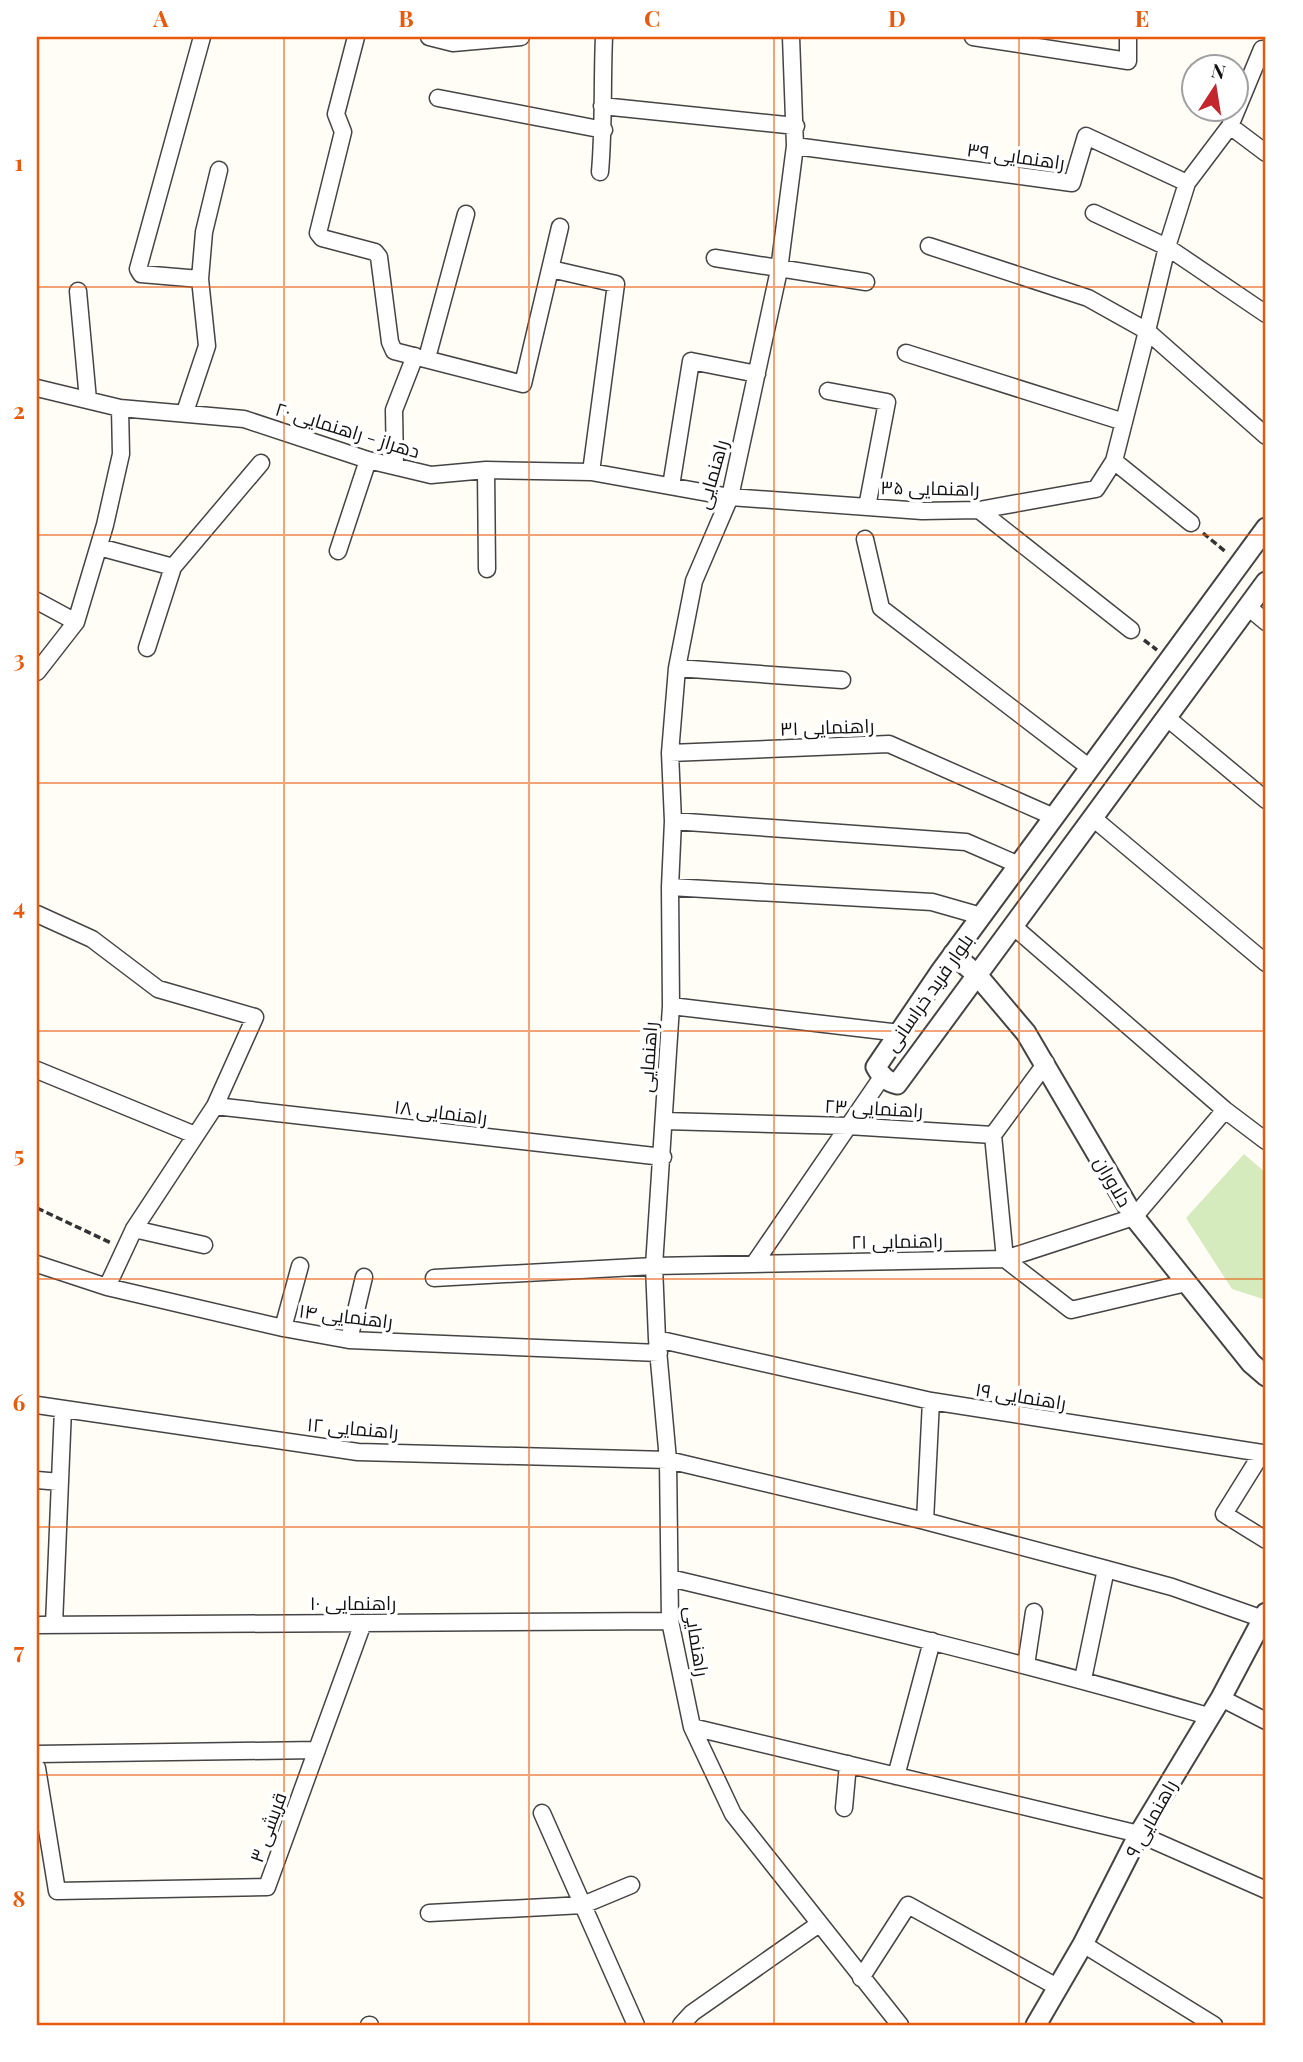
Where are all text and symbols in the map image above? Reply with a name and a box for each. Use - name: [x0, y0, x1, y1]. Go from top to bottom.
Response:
- text: A: [152, 2, 169, 33]
- text: B: [398, 2, 414, 33]
- text: C: [644, 2, 660, 33]
- text: D: [888, 2, 906, 33]
- text: E: [1135, 2, 1149, 33]
- north arrow: [1180, 52, 1250, 122]
- text: N: [1209, 56, 1228, 85]
- street label: راهنمایی ۳۹: [965, 135, 1067, 175]
- text: 1: [15, 146, 24, 177]
- text: 2: [13, 394, 25, 425]
- street label: دهراز - راهنمایی ۲۰: [273, 395, 423, 463]
- street label: راهنمایی: [689, 436, 733, 512]
- street label: راهنمایی ۳۵: [880, 473, 980, 501]
- text: 3: [13, 642, 25, 673]
- street label: راهنمایی ۳۱: [779, 711, 875, 741]
- text: 4: [13, 890, 25, 921]
- street label: بلوار فرید خراسانی: [878, 928, 978, 1056]
- street label: راهنمایی: [632, 1021, 662, 1093]
- street label: راهنمایی ۲۳: [824, 1091, 924, 1123]
- street label: راهنمایی ۱۸: [393, 1092, 489, 1130]
- text: 5: [14, 1138, 24, 1169]
- street label: دلاوران: [1089, 1151, 1139, 1211]
- street label: راهنمایی ۲۱: [851, 1226, 943, 1254]
- street label: راهنمایی ۱۴: [298, 1296, 394, 1334]
- street label: راهنمایی ۱۹: [974, 1375, 1068, 1415]
- text: 6: [13, 1386, 26, 1417]
- street label: راهنمایی ۱۲: [306, 1410, 400, 1444]
- street label: راهنمایی ۱۰: [310, 1589, 396, 1615]
- street label: راهنمایی: [680, 1604, 716, 1678]
- text: 7: [14, 1634, 25, 1665]
- street label: راهنمایی ۹: [1118, 1774, 1182, 1862]
- street label: قریشی ۳: [242, 1788, 292, 1866]
- text: 8: [13, 1882, 25, 1913]

